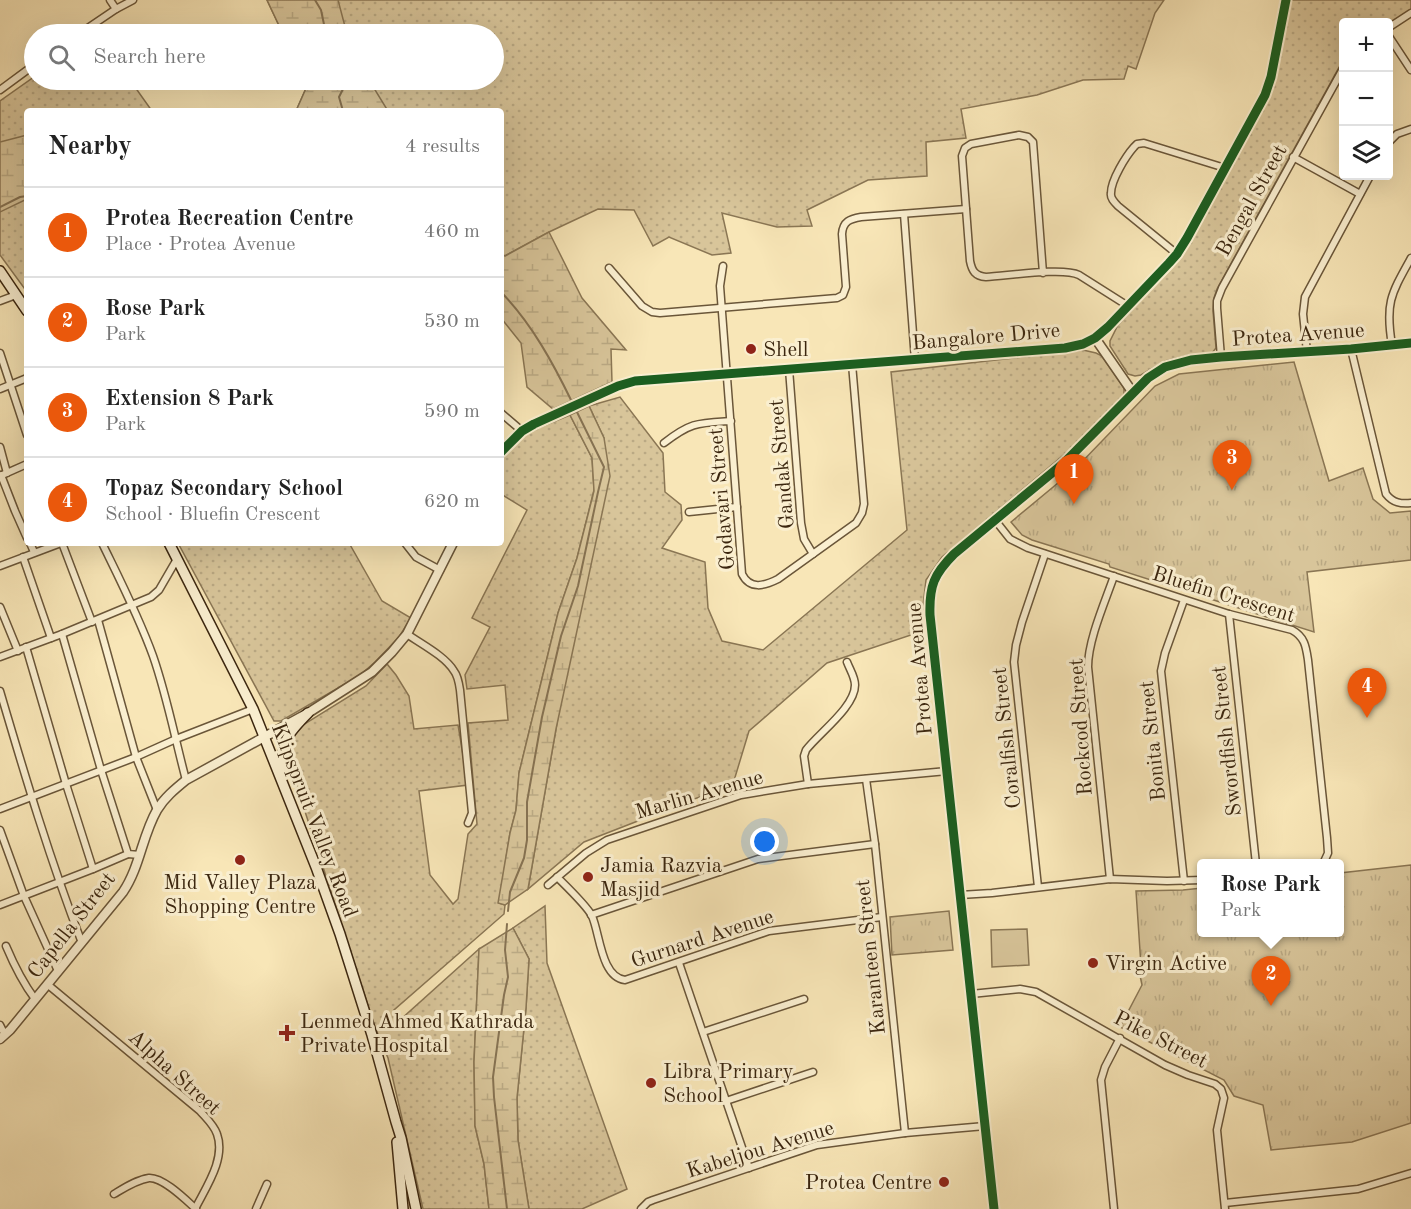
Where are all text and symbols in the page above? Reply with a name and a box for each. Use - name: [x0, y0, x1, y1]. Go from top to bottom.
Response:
- map controls: [1339, 18, 1393, 180]
- button: +: [1339, 18, 1393, 72]
- search box: [24, 24, 504, 90]
- icon: search: [45, 41, 78, 74]
- text: Search here: [93, 46, 206, 68]
- button: −: [1339, 72, 1393, 126]
- button: layers: [1339, 126, 1393, 180]
- text: Nearby: [48, 134, 132, 160]
- text: 4 results: [405, 137, 480, 157]
- street label: Bengal Street: [1213, 141, 1292, 260]
- text: Protea Recreation Centre: [105, 208, 354, 230]
- text: 1: [62, 222, 73, 242]
- text: 460 m: [424, 222, 480, 242]
- text: Place · Protea Avenue: [105, 235, 296, 255]
- text: Rose Park: [105, 298, 206, 320]
- text: 2: [62, 312, 73, 332]
- text: 530 m: [424, 312, 480, 332]
- street label: Protea Avenue: [1231, 320, 1365, 351]
- street label: Bangalore Drive: [911, 321, 1061, 354]
- text: Park: [105, 325, 146, 345]
- place label: Shell: [763, 340, 809, 361]
- marker: Shell: [744, 342, 758, 356]
- text: Extension 8 Park: [105, 388, 274, 410]
- street label: Gandak Street: [766, 398, 799, 530]
- text: 3: [62, 402, 73, 422]
- text: 590 m: [424, 402, 480, 422]
- text: Park: [105, 415, 146, 435]
- street label: Godavari Street: [706, 427, 739, 571]
- pin: 3: [1212, 440, 1252, 490]
- pin: 1: [1054, 454, 1094, 504]
- text: Topaz Secondary School: [105, 478, 343, 500]
- text: 4: [62, 492, 73, 512]
- text: 620 m: [424, 492, 480, 512]
- text: School · Bluefin Crescent: [105, 505, 320, 525]
- street label: Bluefin Crescent: [1150, 564, 1298, 627]
- street label: Protea Avenue: [904, 602, 937, 736]
- street label: Rockcod Street: [1066, 658, 1097, 796]
- street label: Swordfish Street: [1209, 664, 1246, 817]
- street label: Coralfish Street: [990, 666, 1025, 810]
- pin: 4: [1348, 668, 1386, 718]
- street label: Bonita Street: [1137, 679, 1170, 802]
- street label: Klipspruit Valley Road: [267, 720, 360, 921]
- street label: Marlin Avenue: [633, 767, 766, 824]
- your location: [750, 827, 779, 856]
- marker: Mid Valley Plaza Shopping Centre: [233, 853, 247, 867]
- place label: Jamia Razvia Masjid: [600, 856, 722, 901]
- popup: [1197, 859, 1344, 937]
- street label: Capella Street: [24, 869, 120, 983]
- marker: Jamia Razvia Masjid: [581, 870, 595, 884]
- place label: Mid Valley Plaza Shopping Centre: [164, 873, 316, 918]
- text: Rose Park: [1220, 874, 1321, 896]
- street label: Karanteen Street: [853, 878, 890, 1036]
- text: Park: [1220, 901, 1261, 921]
- street label: Gurnard Avenue: [628, 906, 776, 972]
- place label: Virgin Active: [1105, 954, 1227, 975]
- marker: Virgin Active: [1086, 956, 1100, 970]
- pin: 2: [1252, 956, 1290, 1006]
- street label: Pike Street: [1110, 1008, 1211, 1073]
- place label: Lenmed Ahmed Kathrada Private Hospital: [300, 1012, 534, 1057]
- marker: Lenmed Ahmed Kathrada Private Hospital: [278, 1024, 296, 1042]
- street label: Alpha Street: [124, 1027, 224, 1120]
- place label: Libra Primary School: [663, 1062, 794, 1107]
- marker: Libra Primary School: [644, 1076, 658, 1090]
- street label: Kabeljou Avenue: [684, 1118, 837, 1183]
- place label: Protea Centre: [805, 1173, 932, 1194]
- marker: Protea Centre: [937, 1175, 951, 1189]

